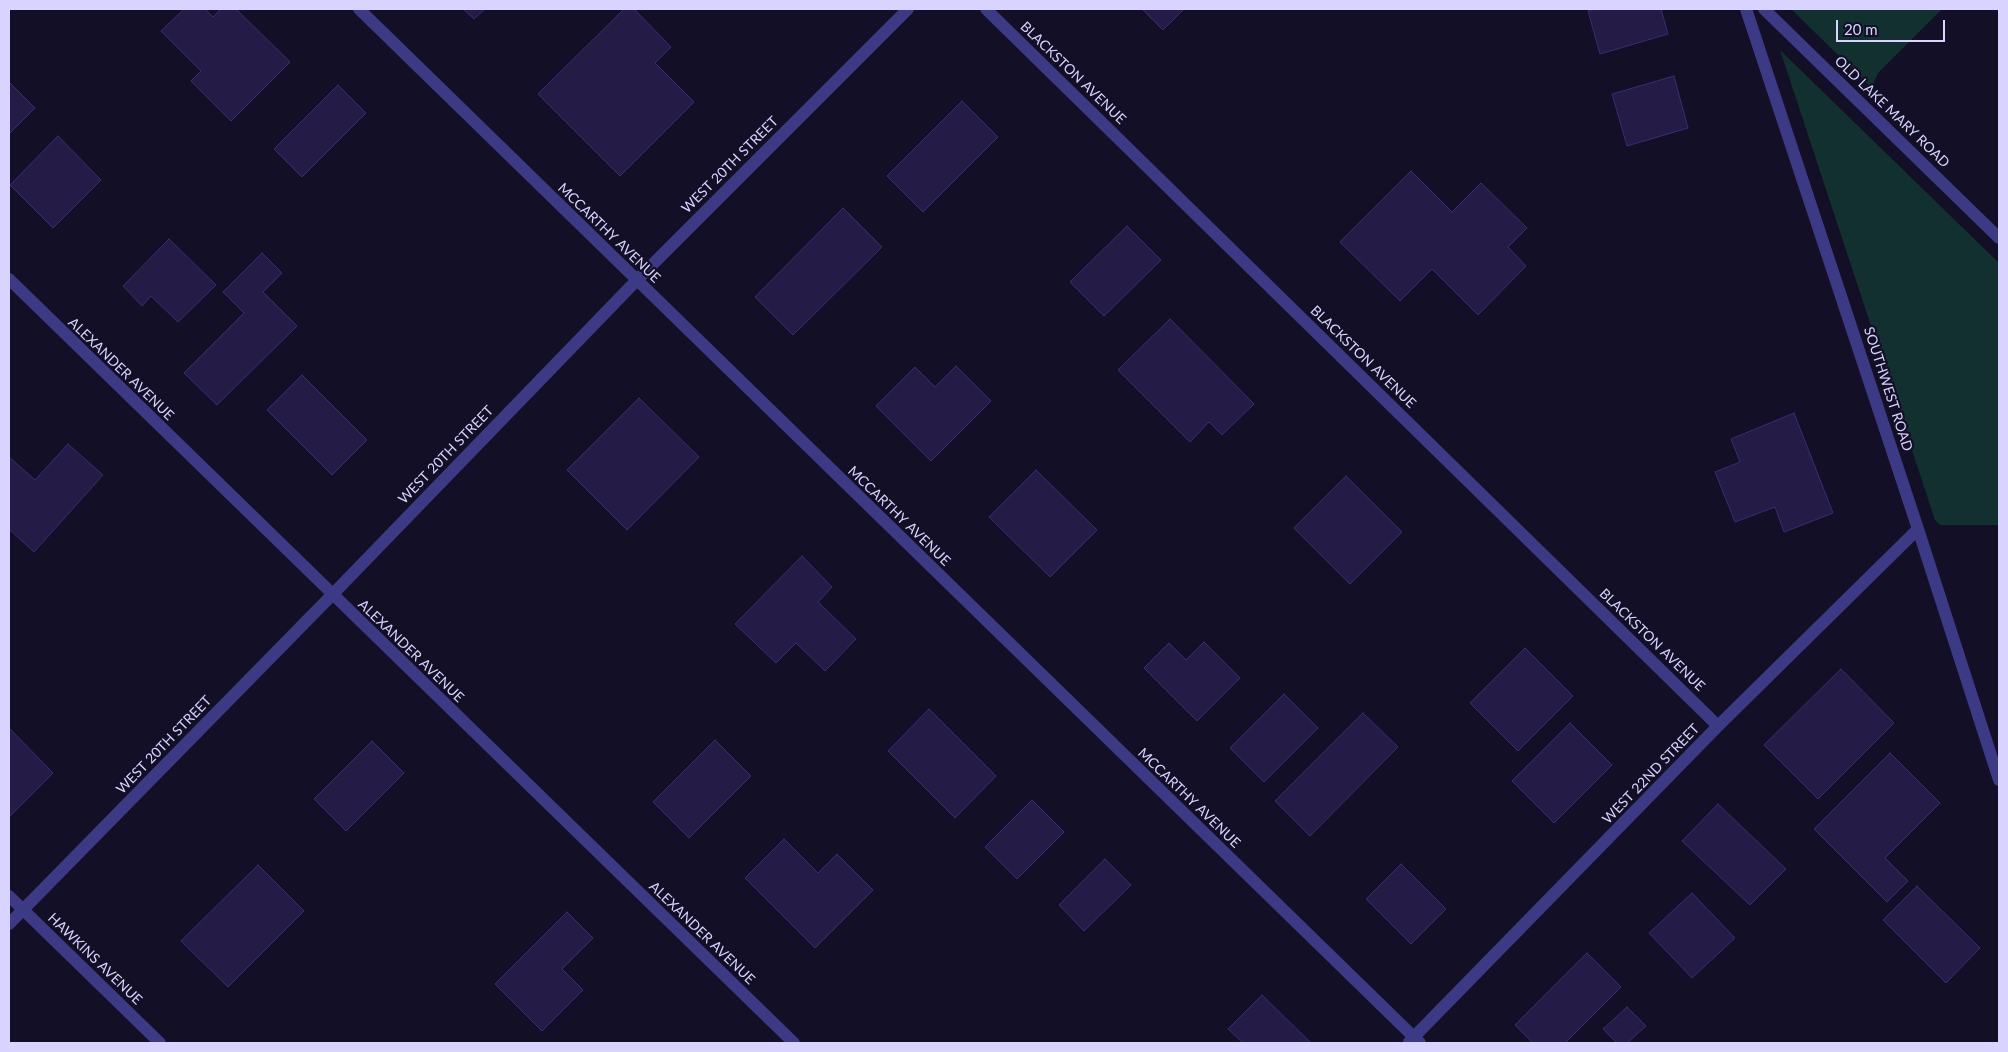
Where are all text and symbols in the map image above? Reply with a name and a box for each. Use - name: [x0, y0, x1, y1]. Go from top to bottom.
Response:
- scale bar: [1838, 10, 1947, 42]
- street label: BLACKSTON AVENUE: [1017, 18, 1129, 128]
- text: 20 m: [1844, 20, 1878, 38]
- street label: OLD LAKE MARY ROAD: [1831, 53, 1953, 171]
- street label: WEST 20TH STREET: [678, 113, 782, 217]
- street label: MCCARTHY AVENUE: [554, 180, 664, 286]
- street label: BLACKSTON AVENUE: [1307, 302, 1419, 412]
- street label: ALEXANDER AVENUE: [65, 314, 177, 424]
- street label: SOUTHWEST ROAD: [1860, 325, 1916, 453]
- street label: WEST 20TH STREET: [395, 402, 497, 508]
- street label: MCCARTHY AVENUE: [844, 463, 954, 569]
- street label: BLACKSTON AVENUE: [1596, 585, 1708, 695]
- street label: ALEXANDER AVENUE: [355, 596, 467, 706]
- street label: WEST 20TH STREET: [113, 692, 215, 798]
- street label: WEST 22ND STREET: [1599, 721, 1703, 827]
- street label: MCCARTHY AVENUE: [1134, 745, 1244, 851]
- street label: ALEXANDER AVENUE: [646, 878, 758, 988]
- street label: HAWKINS AVENUE: [44, 910, 146, 1008]

